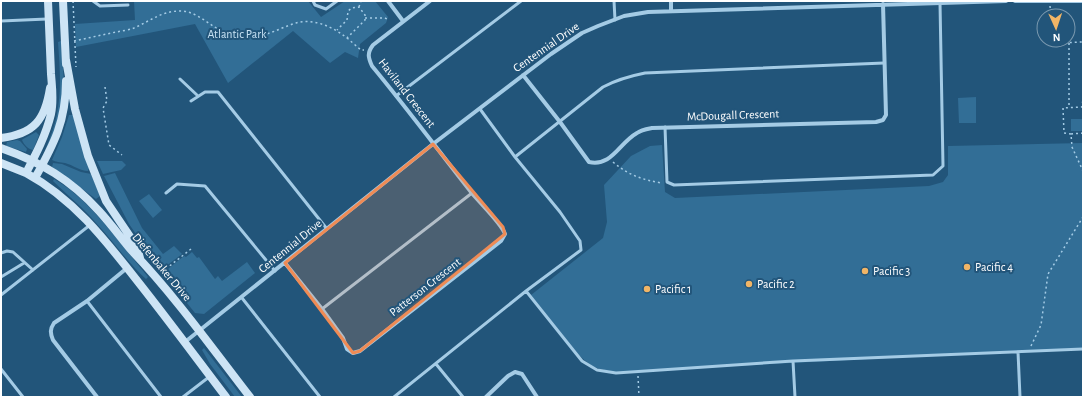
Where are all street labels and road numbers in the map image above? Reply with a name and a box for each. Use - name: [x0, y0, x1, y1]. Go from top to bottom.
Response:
- street label: Centennial Drive: [511, 20, 581, 74]
- street label: Haviland Crescent: [376, 56, 438, 130]
- street label: McDougall Crescent: [687, 107, 780, 123]
- street label: Centennial Drive: [256, 217, 324, 275]
- street label: Diefenbaker Drive: [130, 231, 194, 303]
- street label: Patterson Crescent: [387, 255, 463, 318]

